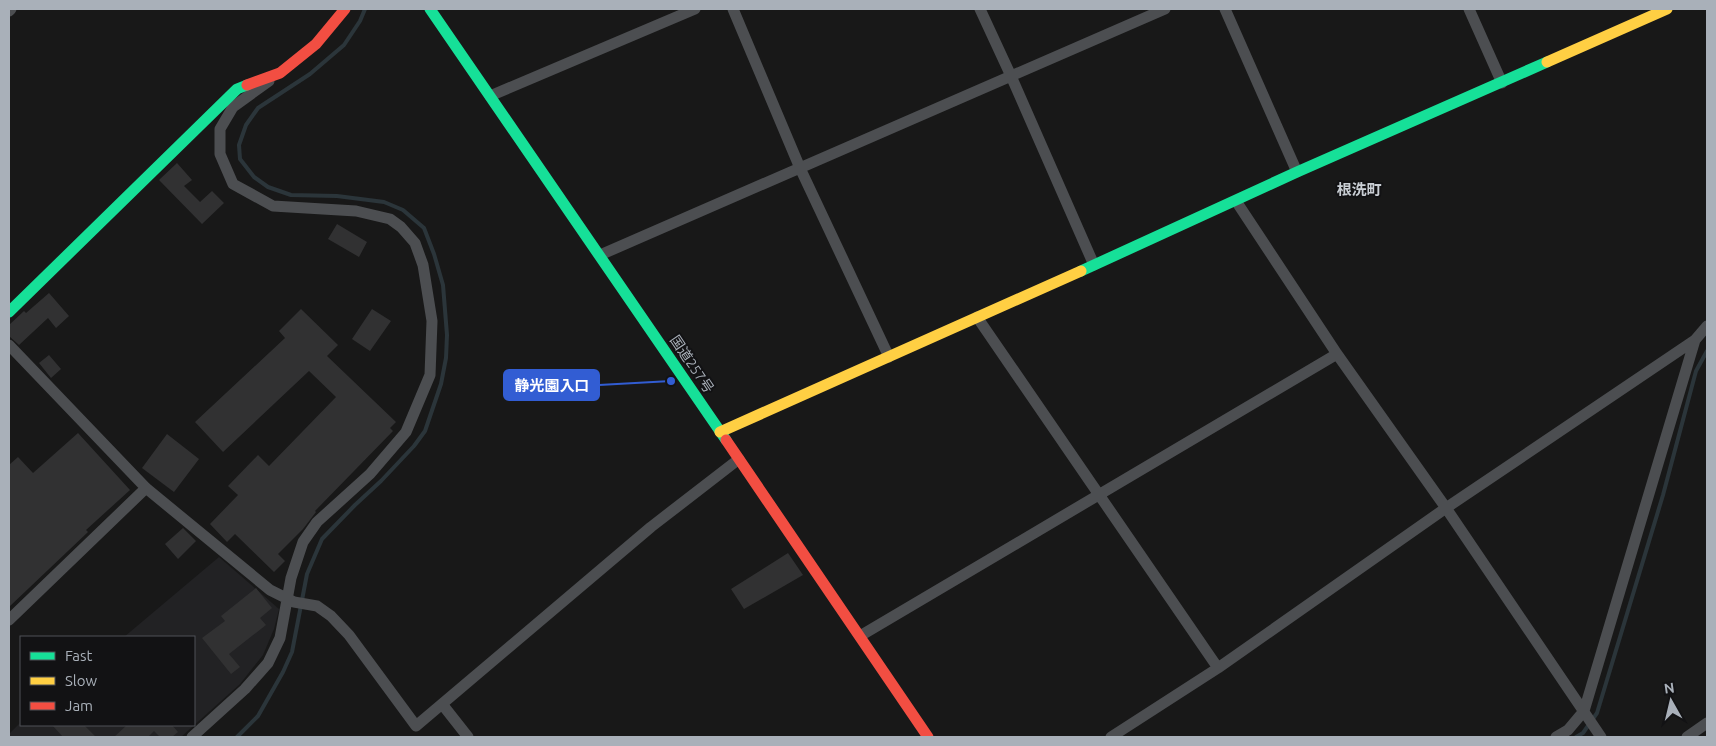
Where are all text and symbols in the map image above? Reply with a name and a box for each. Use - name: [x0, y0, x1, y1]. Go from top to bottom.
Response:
- district label: 根洗町: [1336, 181, 1382, 198]
- street label: 国道257号: [667, 332, 717, 396]
- callout: 静光園入口: [504, 370, 599, 400]
- text: 静光園入口: [514, 377, 590, 394]
- legend: [20, 636, 195, 726]
- text: Fast: [65, 647, 93, 664]
- text: Slow: [65, 672, 98, 689]
- north arrow: [1646, 676, 1696, 726]
- text: N: [1663, 679, 1675, 697]
- text: Jam: [65, 697, 93, 714]

